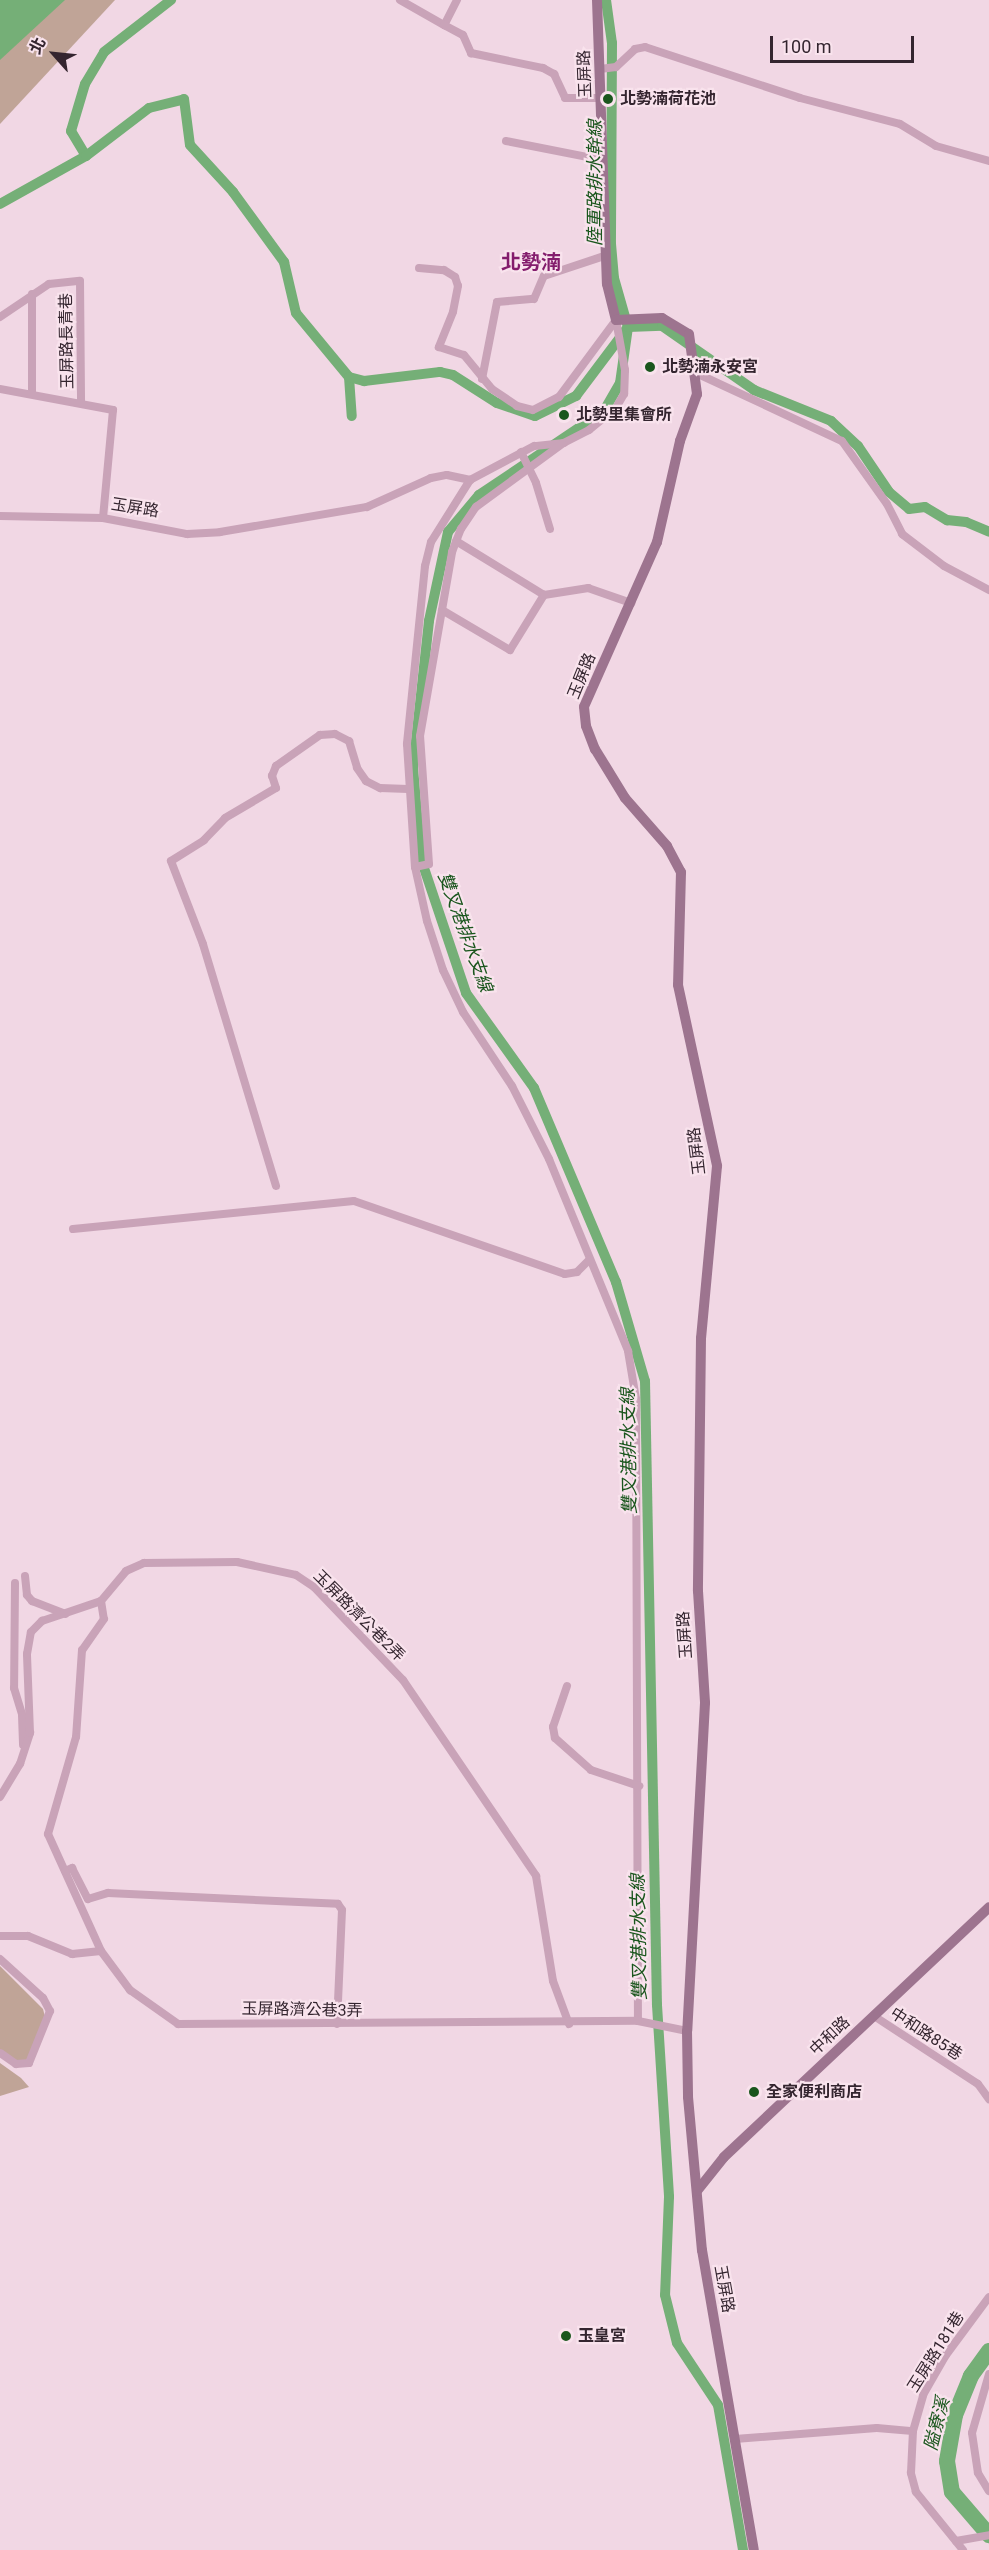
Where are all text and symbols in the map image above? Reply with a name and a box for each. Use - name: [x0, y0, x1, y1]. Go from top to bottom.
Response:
- north arrow: [24, 24, 84, 84]
- scale bar: [773, 24, 917, 62]
- text: 北: [25, 34, 50, 57]
- text: 100 m: [781, 36, 832, 57]
- street label: 玉屏路: [575, 50, 595, 98]
- place label: 北勢湳荷花池: [620, 89, 716, 109]
- marker: 北勢湳荷花池: [601, 92, 615, 106]
- water label: 陸軍路排水幹線: [584, 120, 606, 246]
- district label: 北勢湳: [501, 250, 561, 274]
- street label: 玉屏路長青巷: [57, 293, 77, 389]
- place label: 北勢湳永安宮: [662, 357, 758, 377]
- marker: 北勢湳永安宮: [643, 360, 657, 374]
- place label: 北勢里集會所: [576, 405, 672, 425]
- marker: 北勢里集會所: [557, 408, 571, 422]
- street label: 玉屏路: [110, 495, 160, 521]
- street label: 玉屏路: [564, 650, 600, 702]
- water label: 雙叉港排水支線: [433, 869, 497, 995]
- street label: 玉屏路: [685, 1126, 709, 1176]
- water label: 雙叉港排水支線: [617, 1388, 641, 1514]
- street label: 玉屏路濟公巷2弄: [309, 1566, 409, 1666]
- street label: 玉屏路: [674, 1610, 696, 1660]
- water label: 雙叉港排水支線: [627, 1874, 651, 2000]
- street label: 玉屏路濟公巷3弄: [241, 1999, 363, 2021]
- street label: 中和路85巷: [886, 2004, 966, 2064]
- street label: 中和路: [806, 2013, 854, 2059]
- place label: 全家便利商店: [766, 2082, 862, 2102]
- marker: 全家便利商店: [747, 2085, 761, 2099]
- street label: 玉屏路: [710, 2264, 738, 2314]
- street label: 玉屏路181巷: [904, 2308, 968, 2396]
- place label: 玉皇宮: [578, 2326, 626, 2346]
- marker: 玉皇宮: [559, 2329, 573, 2343]
- water label: 隘寮溪: [920, 2395, 954, 2453]

